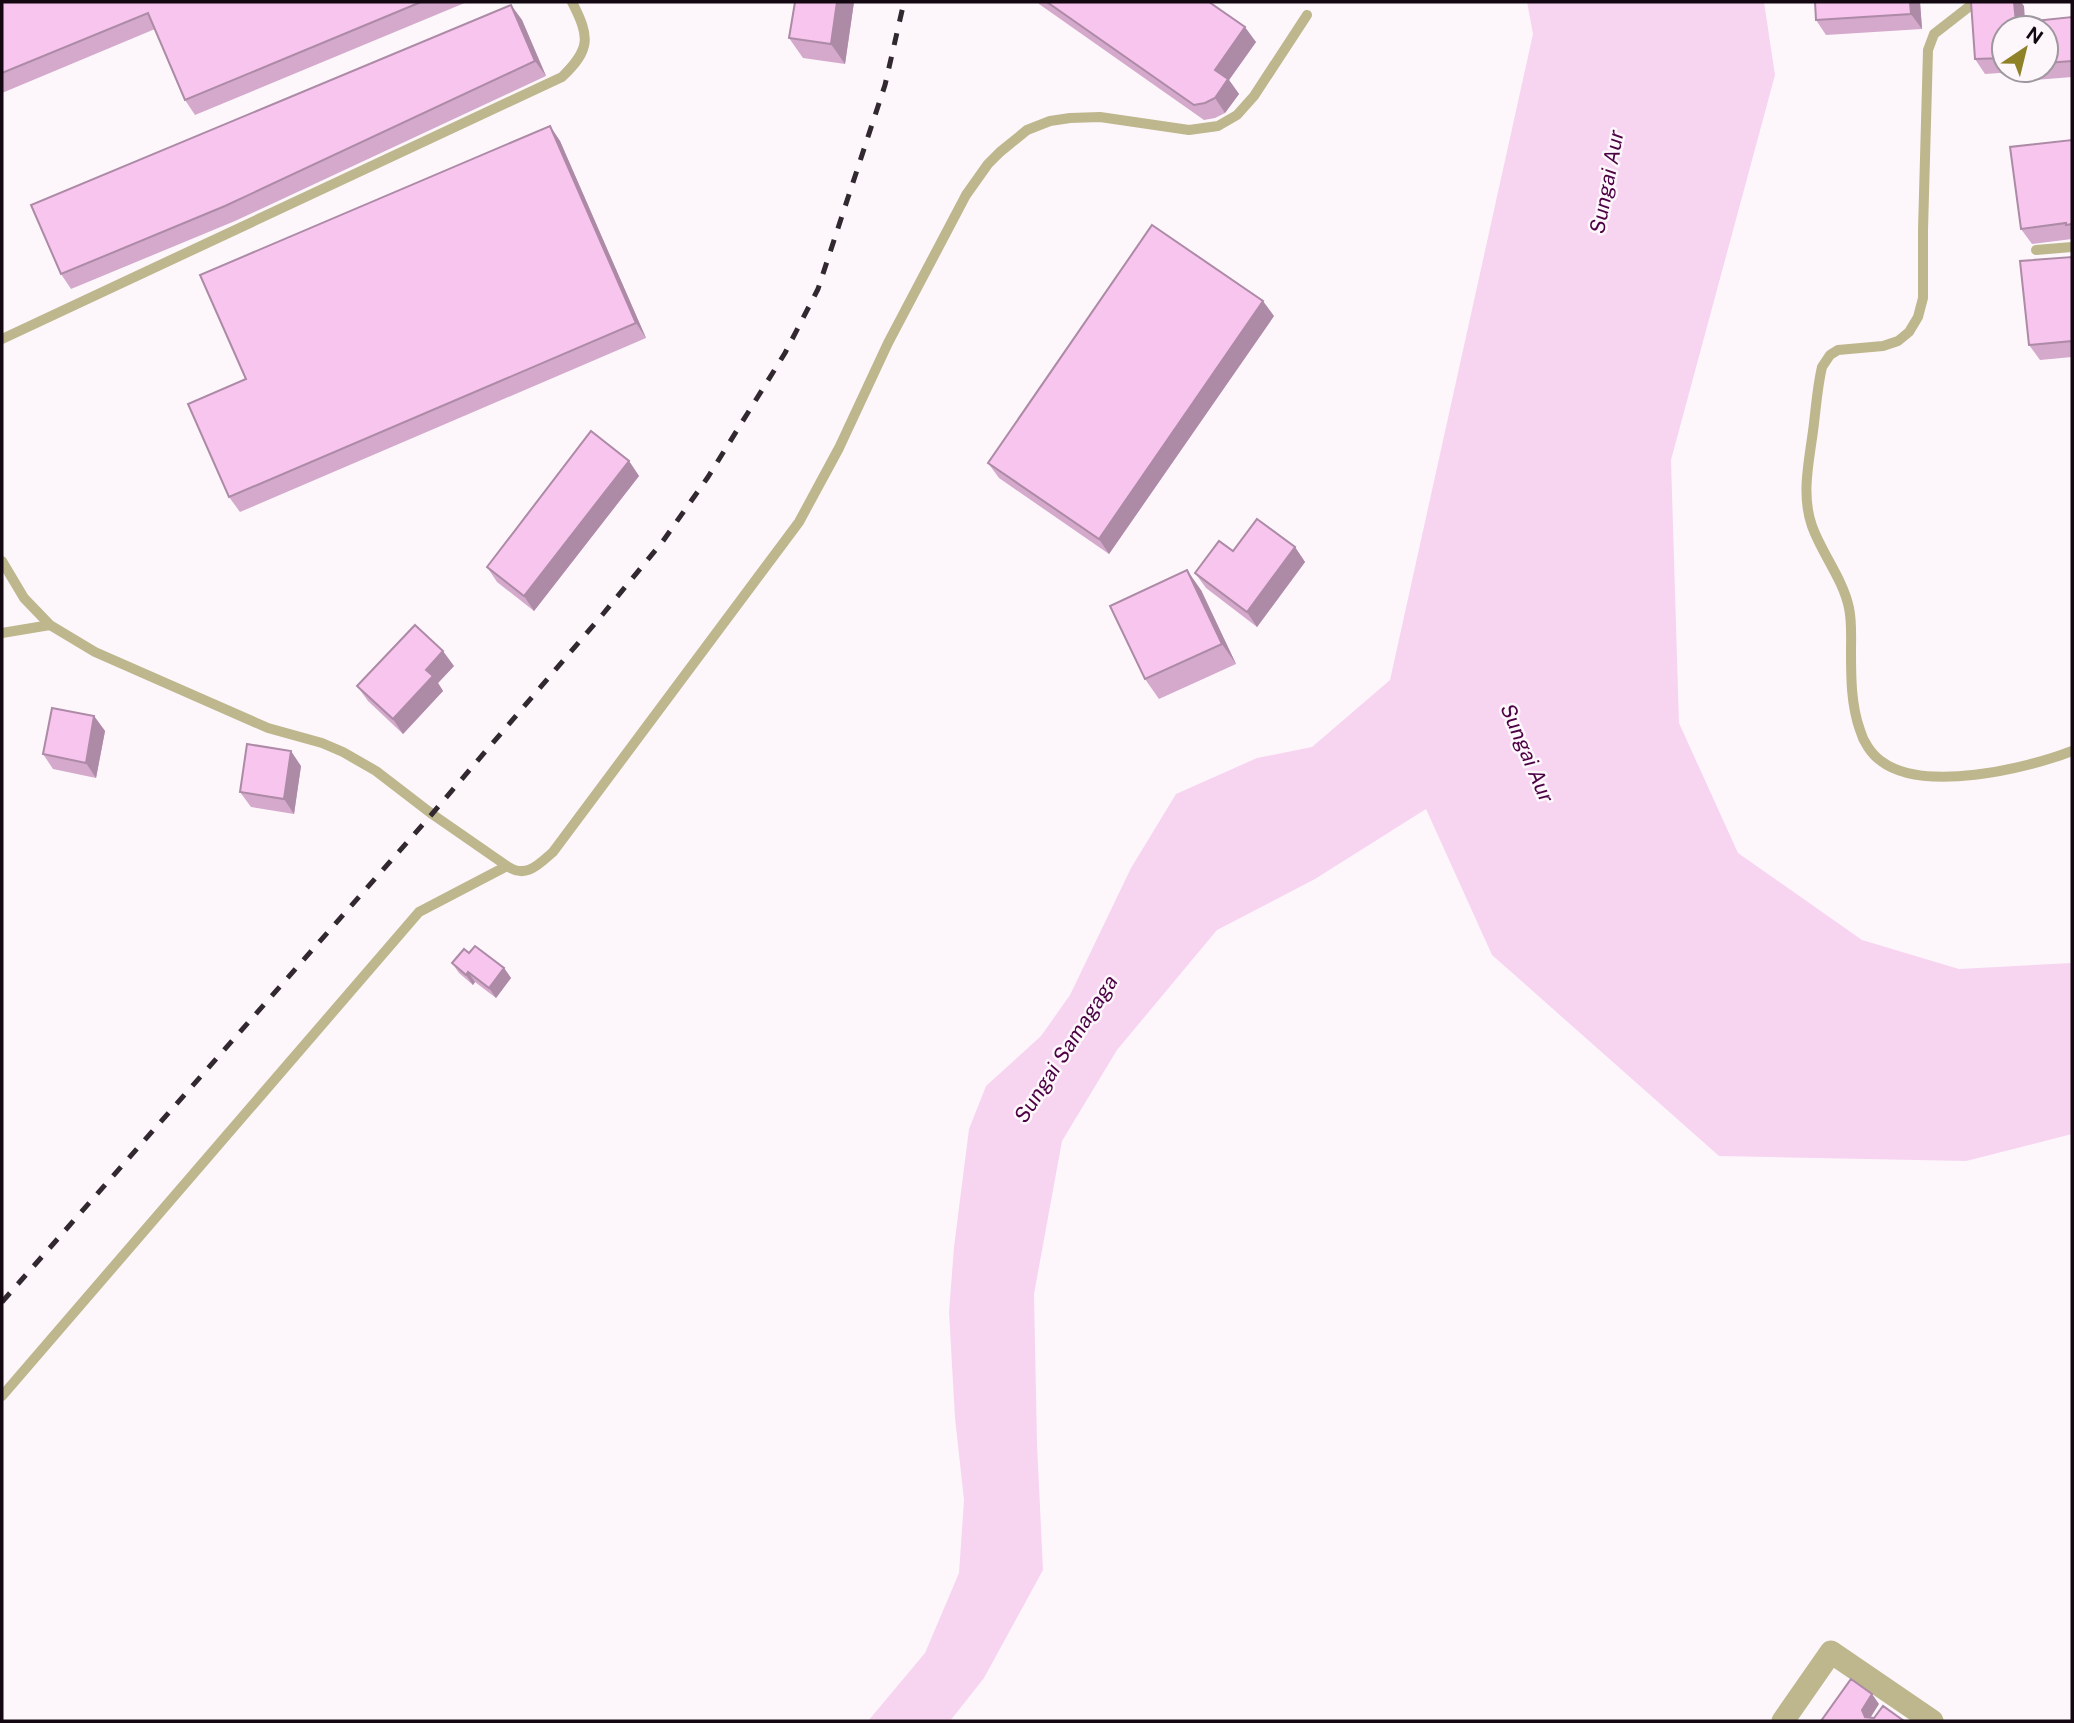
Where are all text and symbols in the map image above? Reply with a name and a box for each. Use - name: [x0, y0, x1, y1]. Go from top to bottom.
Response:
- north arrow: [1990, 14, 2060, 84]
- text: N: [2022, 22, 2047, 48]
- water label: Sungai Aur: [1584, 127, 1629, 236]
- water label: Sungai Aur: [1495, 700, 1560, 807]
- water label: Sungai Samagaga: [1008, 970, 1123, 1127]

